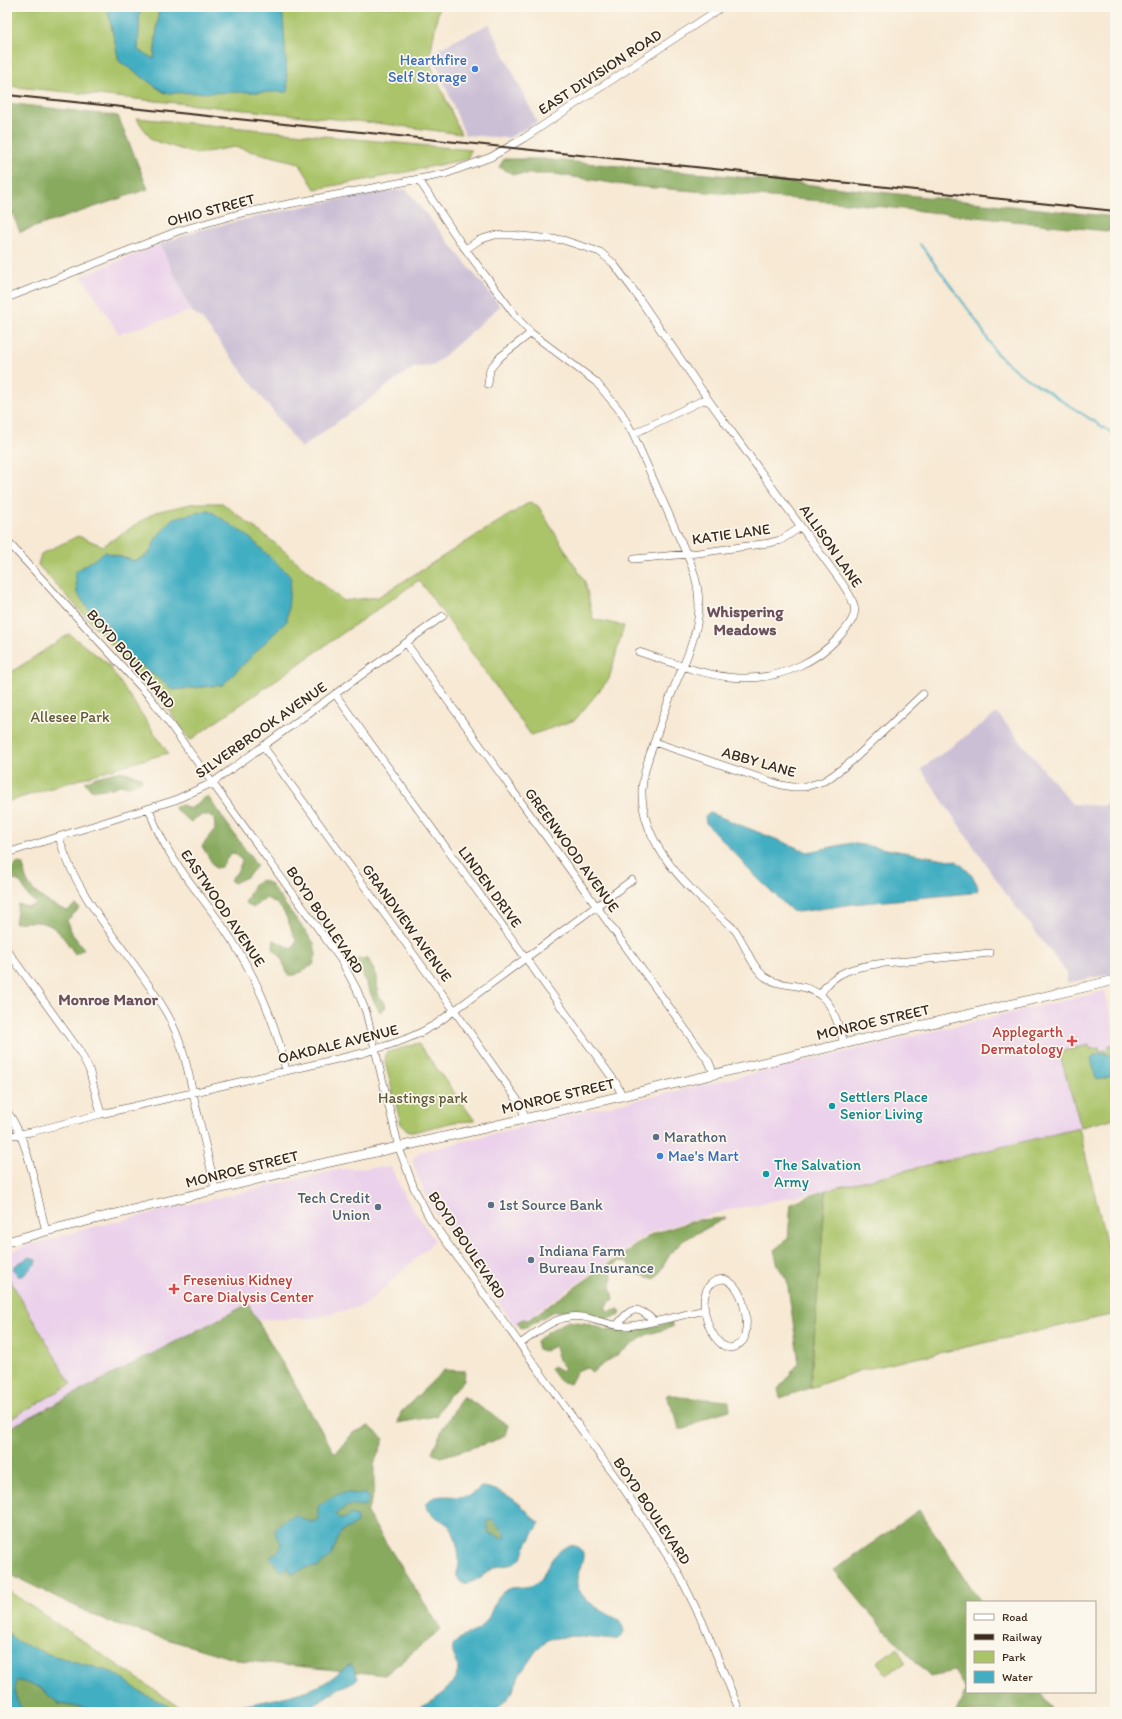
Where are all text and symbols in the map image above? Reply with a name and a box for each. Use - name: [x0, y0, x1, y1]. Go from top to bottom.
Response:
- street label: EAST DIVISION ROAD: [535, 25, 665, 119]
- place label: Hearthfire Self Storage: [388, 51, 467, 86]
- marker: Hearthfire Self Storage: [470, 64, 480, 74]
- street label: OHIO STREET: [165, 189, 258, 230]
- street label: ALLISON LANE: [796, 501, 866, 591]
- street label: KATIE LANE: [691, 520, 771, 548]
- district label: Whispering Meadows: [707, 602, 784, 639]
- street label: BOYD BOULEVARD: [83, 606, 179, 712]
- street label: SILVERBROOK AVENUE: [192, 678, 330, 782]
- park label: Allesee Park: [30, 708, 110, 726]
- street label: ABBY LANE: [720, 743, 798, 781]
- street label: GREENWOOD AVENUE: [521, 784, 623, 916]
- street label: LINDEN DRIVE: [454, 843, 526, 931]
- street label: EASTWOOD AVENUE: [177, 846, 269, 970]
- street label: GRANDVIEW AVENUE: [358, 861, 456, 985]
- street label: BOYD BOULEVARD: [282, 863, 368, 977]
- district label: Monroe Manor: [58, 990, 159, 1009]
- street label: MONROE STREET: [815, 1000, 932, 1044]
- street label: OAKDALE AVENUE: [276, 1020, 400, 1068]
- place label: Applegarth Dermatology: [981, 1023, 1063, 1058]
- marker: Applegarth Dermatology: [1066, 1035, 1078, 1047]
- street label: MONROE STREET: [500, 1074, 617, 1118]
- place label: Settlers Place Senior Living: [840, 1088, 928, 1123]
- park label: Hastings park: [378, 1089, 468, 1107]
- marker: Settlers Place Senior Living: [827, 1101, 837, 1111]
- place label: Marathon: [664, 1128, 727, 1146]
- marker: Marathon: [651, 1132, 661, 1142]
- street label: MONROE STREET: [184, 1146, 301, 1192]
- place label: Mae's Mart: [668, 1147, 739, 1165]
- marker: Mae's Mart: [655, 1151, 665, 1161]
- place label: The Salvation Army: [774, 1156, 861, 1191]
- marker: The Salvation Army: [761, 1169, 771, 1179]
- street label: BOYD BOULEVARD: [424, 1188, 510, 1302]
- place label: Tech Credit Union: [297, 1189, 370, 1224]
- place label: 1st Source Bank: [499, 1196, 603, 1214]
- marker: 1st Source Bank: [486, 1200, 496, 1210]
- marker: Tech Credit Union: [373, 1202, 383, 1212]
- place label: Indiana Farm Bureau Insurance: [539, 1242, 654, 1277]
- marker: Indiana Farm Bureau Insurance: [526, 1255, 536, 1265]
- place label: Fresenius Kidney Care Dialysis Center: [183, 1271, 314, 1306]
- marker: Fresenius Kidney Care Dialysis Center: [168, 1283, 180, 1295]
- street label: BOYD BOULEVARD: [609, 1454, 695, 1568]
- legend: [966, 1601, 1096, 1693]
- text: Road: [1002, 1610, 1028, 1624]
- text: Railway: [1002, 1630, 1042, 1644]
- text: Park: [1002, 1650, 1026, 1664]
- text: Water: [1002, 1670, 1033, 1684]

